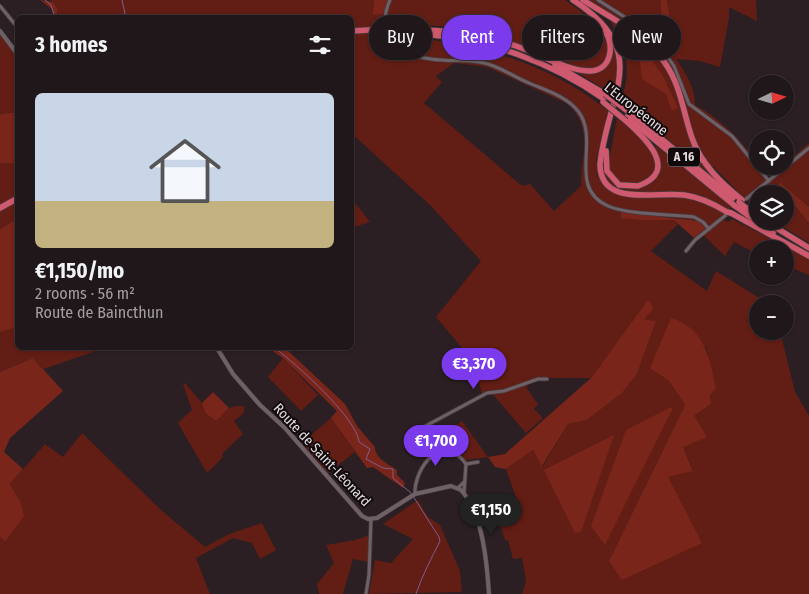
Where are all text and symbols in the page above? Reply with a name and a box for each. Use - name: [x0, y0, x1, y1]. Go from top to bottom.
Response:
- chip: Buy: [369, 15, 432, 60]
- chip: Rent: [442, 15, 512, 60]
- chip: Filters: [522, 15, 603, 60]
- chip: New: [613, 15, 681, 60]
- icon: filters: [306, 31, 334, 59]
- text: 3 homes: [35, 32, 107, 58]
- north arrow: [749, 75, 794, 120]
- map controls: [749, 75, 794, 340]
- street label: L'Européenne: [601, 79, 671, 139]
- icon: home: [140, 126, 230, 216]
- button: locate: [749, 130, 794, 175]
- road number: A 16: [668, 148, 700, 166]
- button: layers: [749, 185, 794, 230]
- button: +: [749, 240, 794, 285]
- text: €1,150/mo: [35, 258, 124, 284]
- text: 2 rooms · 56 m²: [35, 284, 135, 303]
- button: −: [749, 295, 794, 340]
- text: Route de Baincthun: [35, 303, 164, 322]
- pin: €3,370: [433, 348, 515, 390]
- text: €3,370: [453, 354, 495, 373]
- street label: Route de Saint-Léonard: [270, 400, 374, 510]
- pin: €1,700: [395, 424, 477, 467]
- text: €1,700: [415, 431, 457, 450]
- pin: €1,150: [450, 494, 532, 536]
- text: €1,150: [471, 500, 511, 519]

